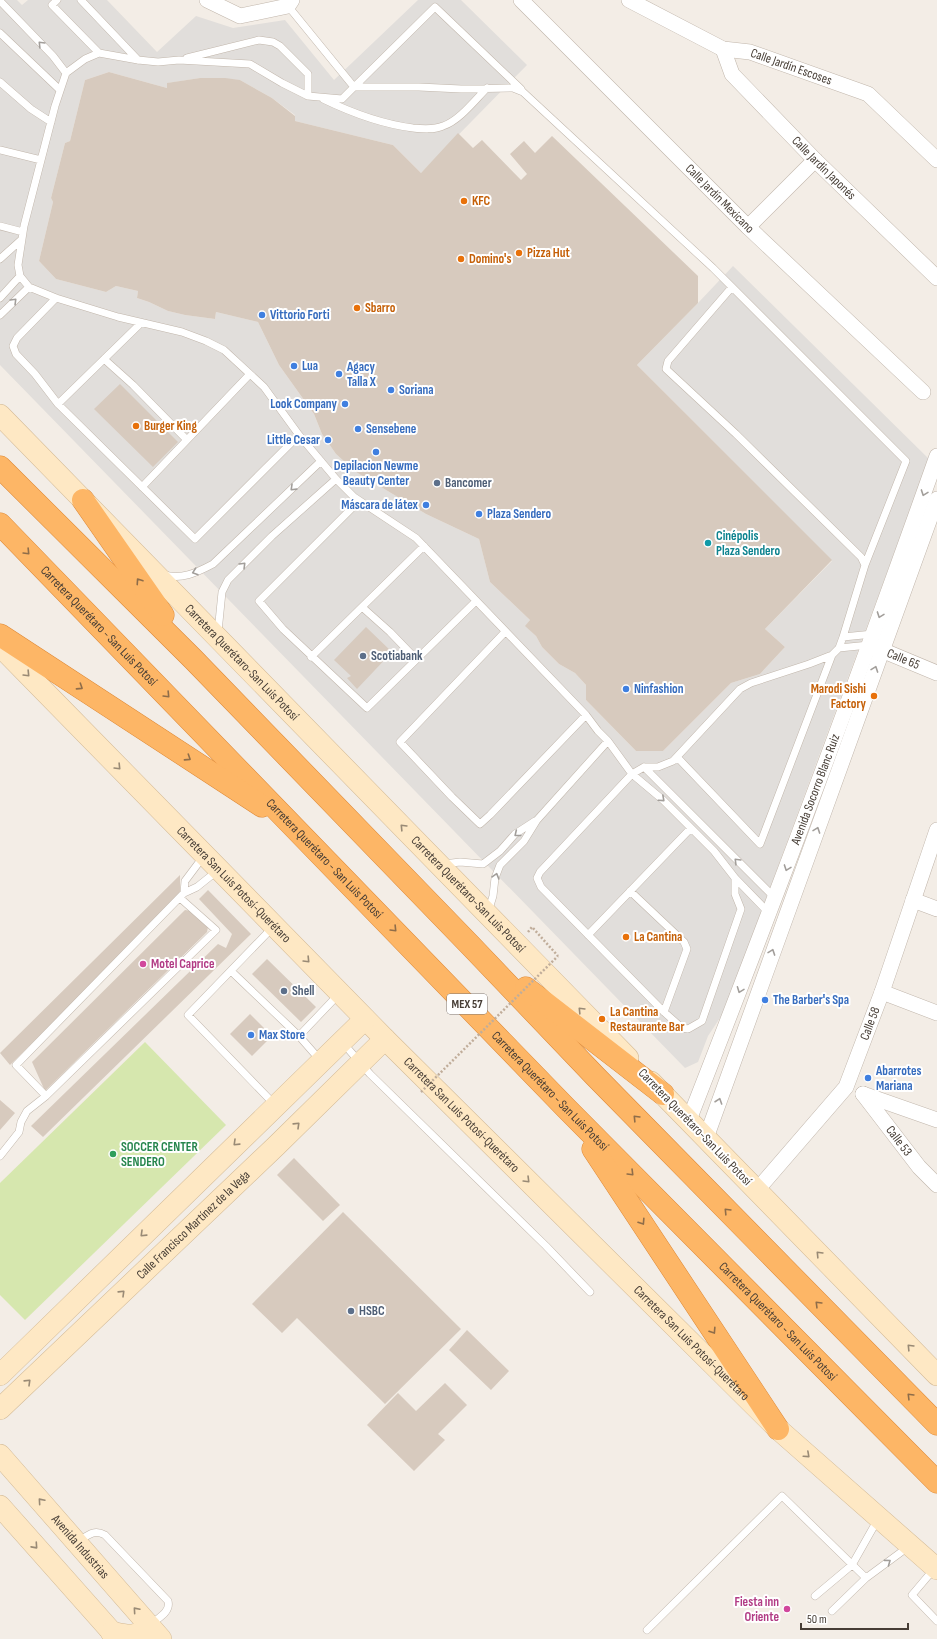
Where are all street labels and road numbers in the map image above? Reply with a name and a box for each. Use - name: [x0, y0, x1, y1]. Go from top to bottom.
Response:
- street label: Calle Jardín Escoses: [748, 45, 834, 89]
- street label: Calle Jardín Japonés: [788, 133, 860, 203]
- street label: Calle Jardín Mexicano: [682, 161, 758, 237]
- street label: Carretera Querétaro - San Luis Potosí: [37, 563, 161, 690]
- street label: Carretera Querétaro-San Luis Potosí: [181, 601, 303, 725]
- street label: Calle 65: [885, 645, 922, 673]
- street label: Avenida Socorro Blanc Ruiz: [787, 731, 844, 848]
- street label: Carretera Querétaro - San Luis Potosí: [263, 795, 386, 922]
- street label: Carretera San Luis Potosí-Querétaro: [173, 823, 294, 946]
- street label: Carretera Querétaro-San Luis Potosí: [408, 833, 529, 956]
- road number: MEX 57: [447, 994, 487, 1014]
- street label: Calle 58: [857, 1004, 884, 1042]
- street label: Carretera Querétaro - San Luis Potosí: [488, 1028, 612, 1155]
- street label: Carretera San Luis Potosí-Querétaro: [400, 1054, 523, 1176]
- street label: Carretera Querétaro-San Luis Potosí: [635, 1065, 755, 1189]
- street label: Calle 53: [882, 1122, 916, 1159]
- street label: Calle Francisco Martínez de la Vega: [133, 1167, 253, 1283]
- street label: Carretera Querétaro - San Luis Potosí: [715, 1259, 841, 1385]
- street label: Carretera San Luis Potosí-Querétaro: [630, 1282, 753, 1404]
- street label: Avenida Industrias: [47, 1511, 113, 1582]

